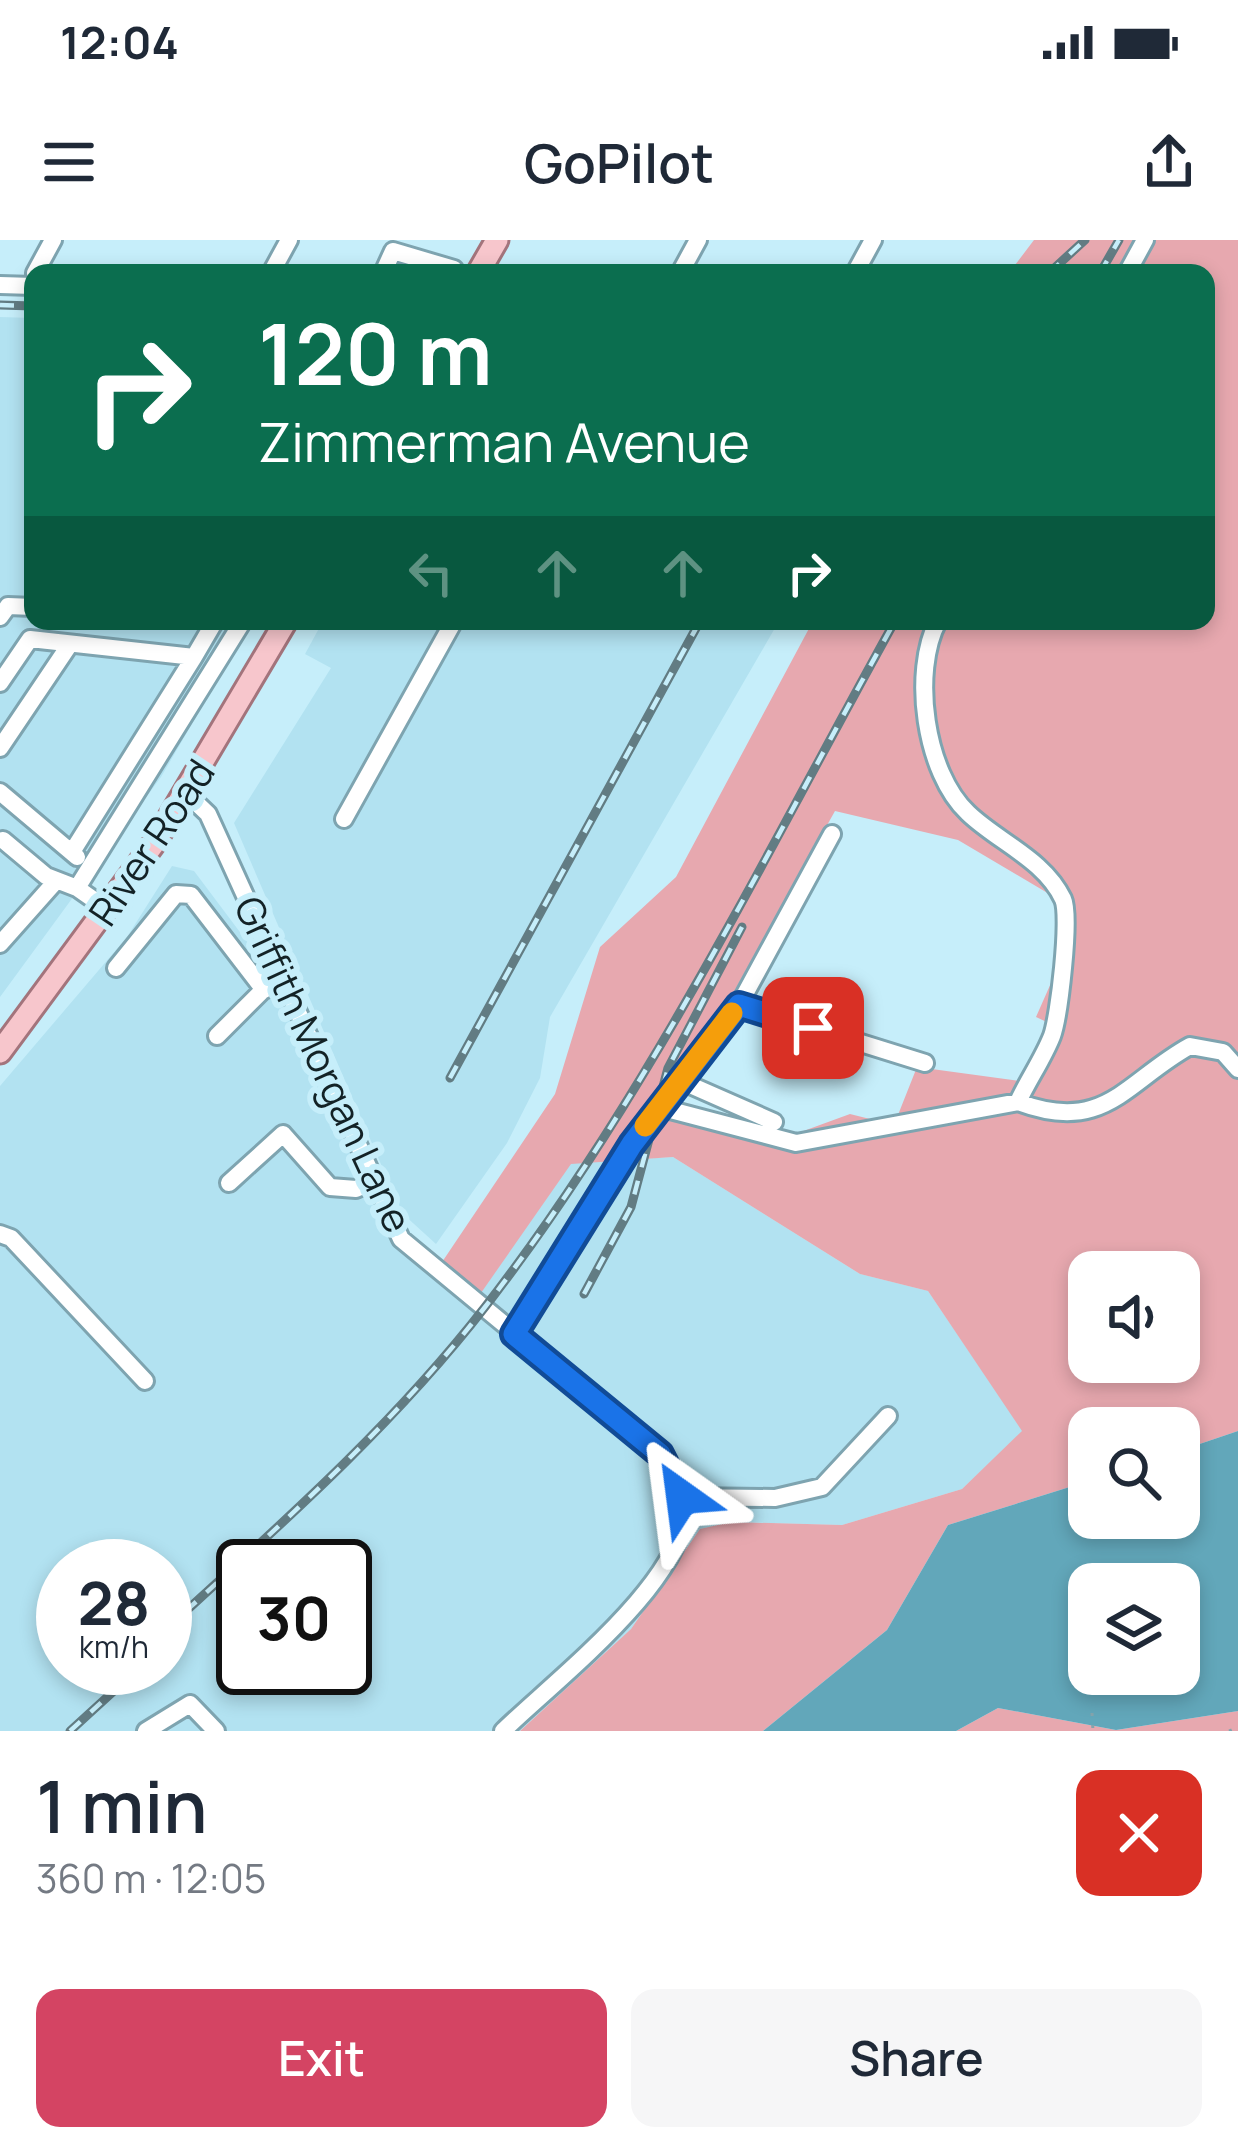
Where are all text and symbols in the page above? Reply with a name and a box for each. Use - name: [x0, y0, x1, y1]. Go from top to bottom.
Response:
- text: 12:04: [60, 11, 179, 73]
- text: GoPilot: [524, 125, 714, 199]
- icon: menu: [36, 129, 102, 195]
- icon: share: [1136, 129, 1202, 195]
- text: 120 m: [258, 295, 492, 410]
- icon: right: [60, 312, 216, 468]
- text: Zimmerman Avenue: [258, 404, 750, 478]
- icon: left: [398, 540, 464, 606]
- icon: ahead: [524, 540, 590, 606]
- icon: ahead: [650, 540, 716, 606]
- icon: right: [776, 540, 842, 606]
- street label: River Road: [76, 748, 226, 936]
- street label: Griffith Morgan Lane: [222, 887, 426, 1241]
- pin: [762, 977, 864, 1079]
- icon: arrive: [780, 995, 846, 1061]
- map controls: [1068, 1251, 1200, 1695]
- button: sound: [1068, 1251, 1200, 1383]
- button: search: [1068, 1407, 1200, 1539]
- position arrow: [619, 1434, 745, 1560]
- speed limit sign: 30: [216, 1539, 372, 1695]
- text: 28: [78, 1561, 150, 1643]
- button: layers: [1068, 1563, 1200, 1695]
- text: km/h: [79, 1626, 149, 1667]
- text: 1 min: [36, 1756, 208, 1855]
- button: close: [1076, 1770, 1202, 1896]
- text: 360 m · 12:05: [36, 1851, 266, 1905]
- button: Exit: [36, 1989, 607, 2127]
- button: Share: [631, 1989, 1202, 2127]

